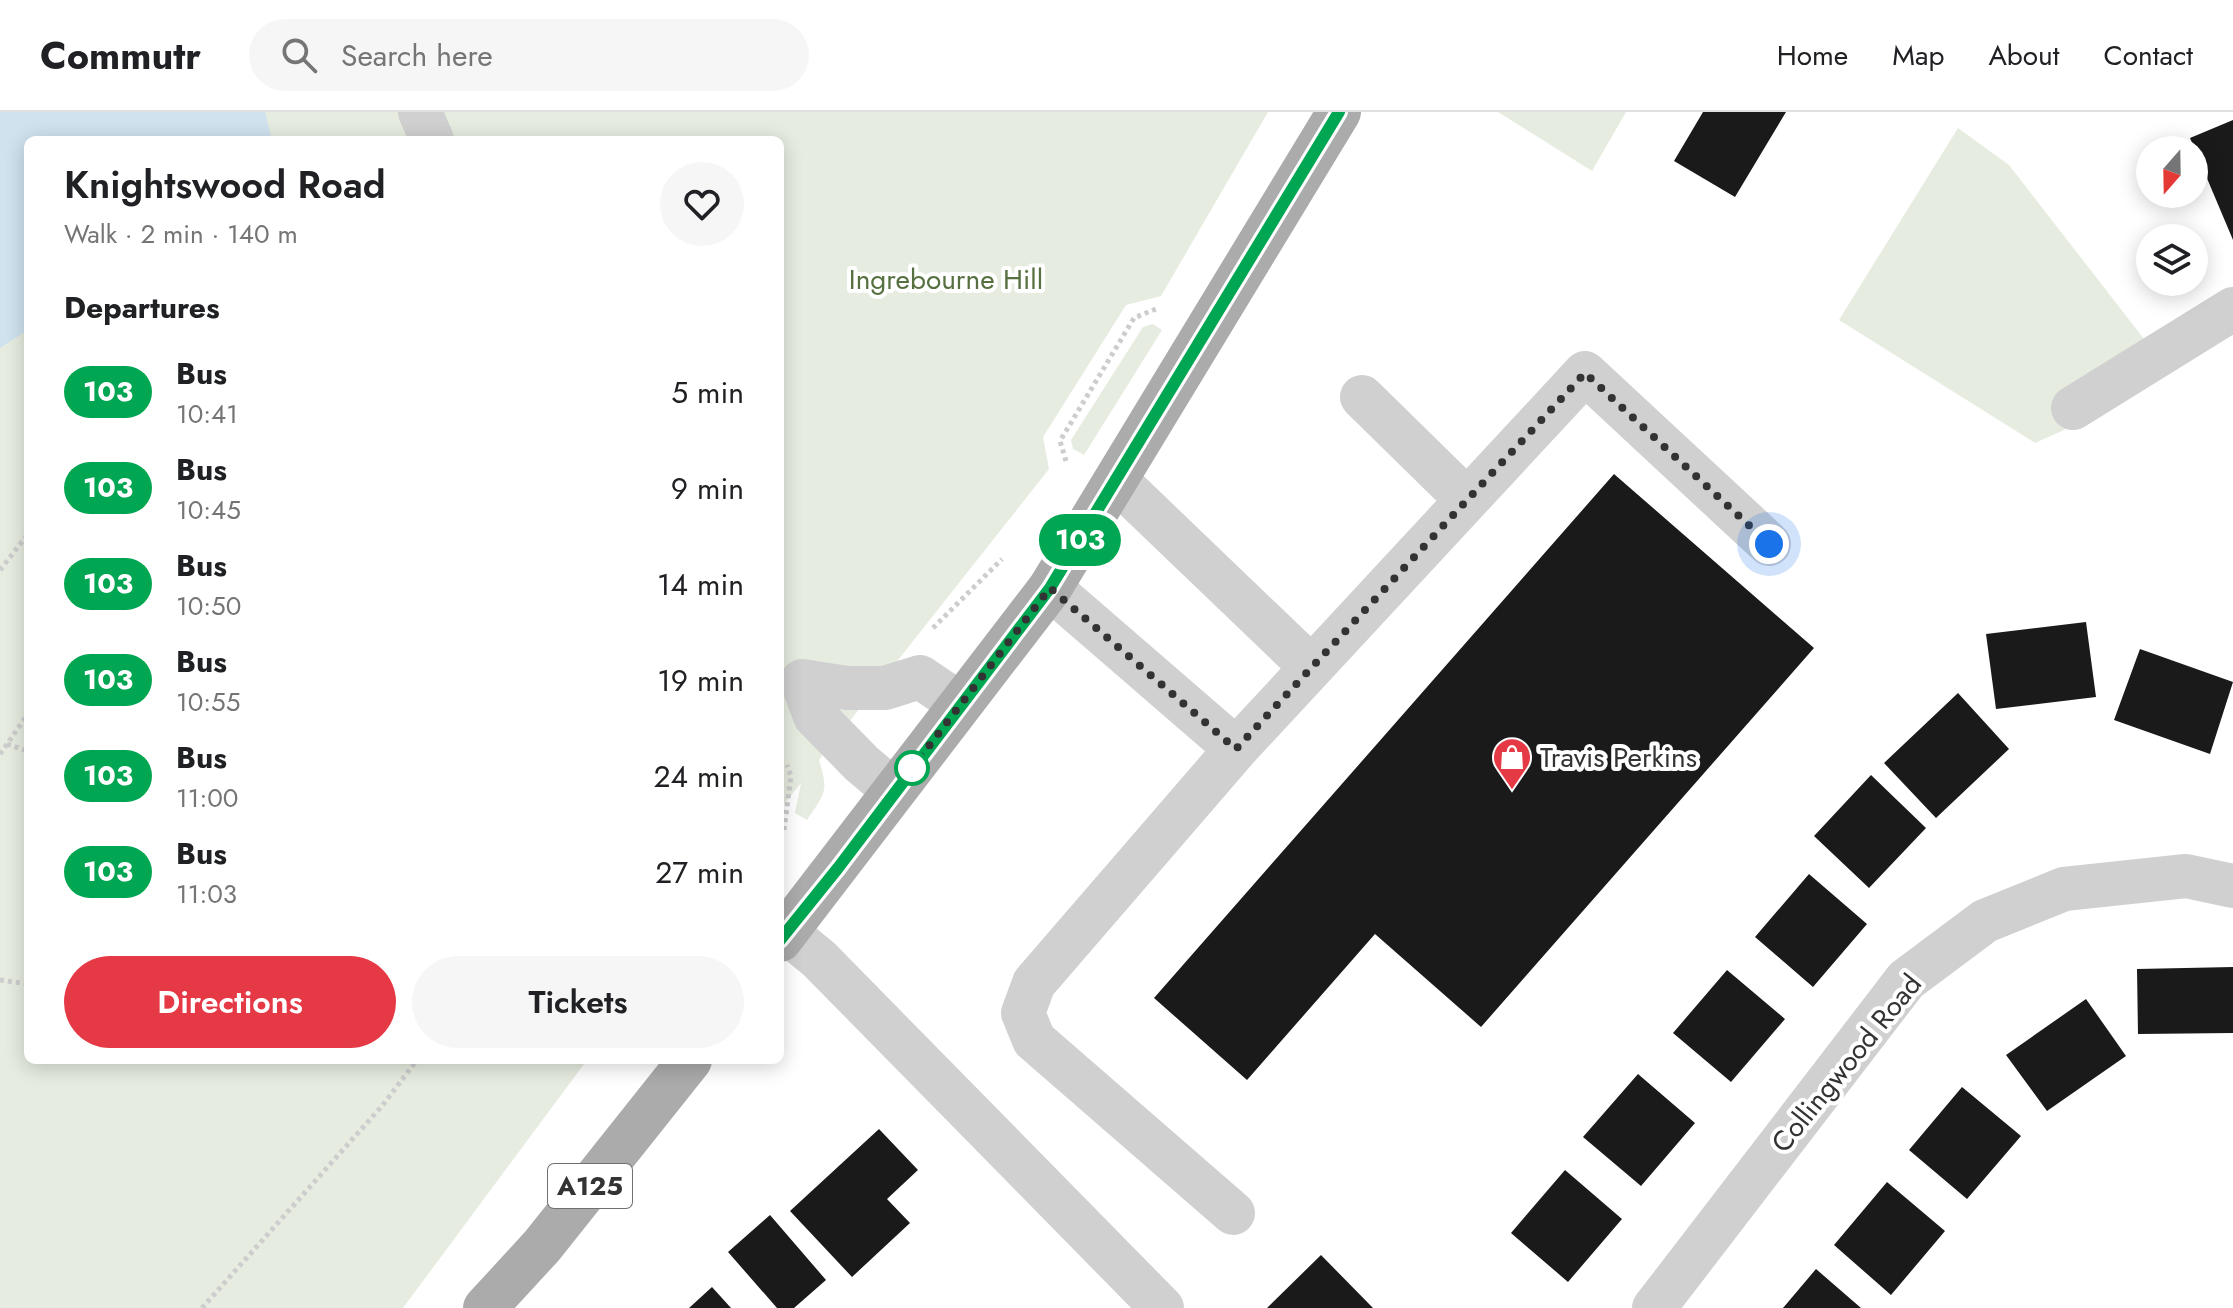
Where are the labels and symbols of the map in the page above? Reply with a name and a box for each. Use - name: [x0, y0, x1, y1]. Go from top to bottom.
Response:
- north arrow: [2136, 136, 2208, 208]
- park label: Ingrebourne Hill: [849, 259, 1043, 300]
- line badge: 103: [1034, 514, 1126, 566]
- your location: [1749, 524, 1789, 564]
- shop icon: Travis Perkins: [1491, 736, 1533, 791]
- place label: Travis Perkins: [1540, 737, 1697, 778]
- unlabelled marker: [895, 751, 929, 785]
- street label: Collingwood Road: [1761, 965, 1931, 1161]
- road number: A125: [548, 1164, 632, 1208]

